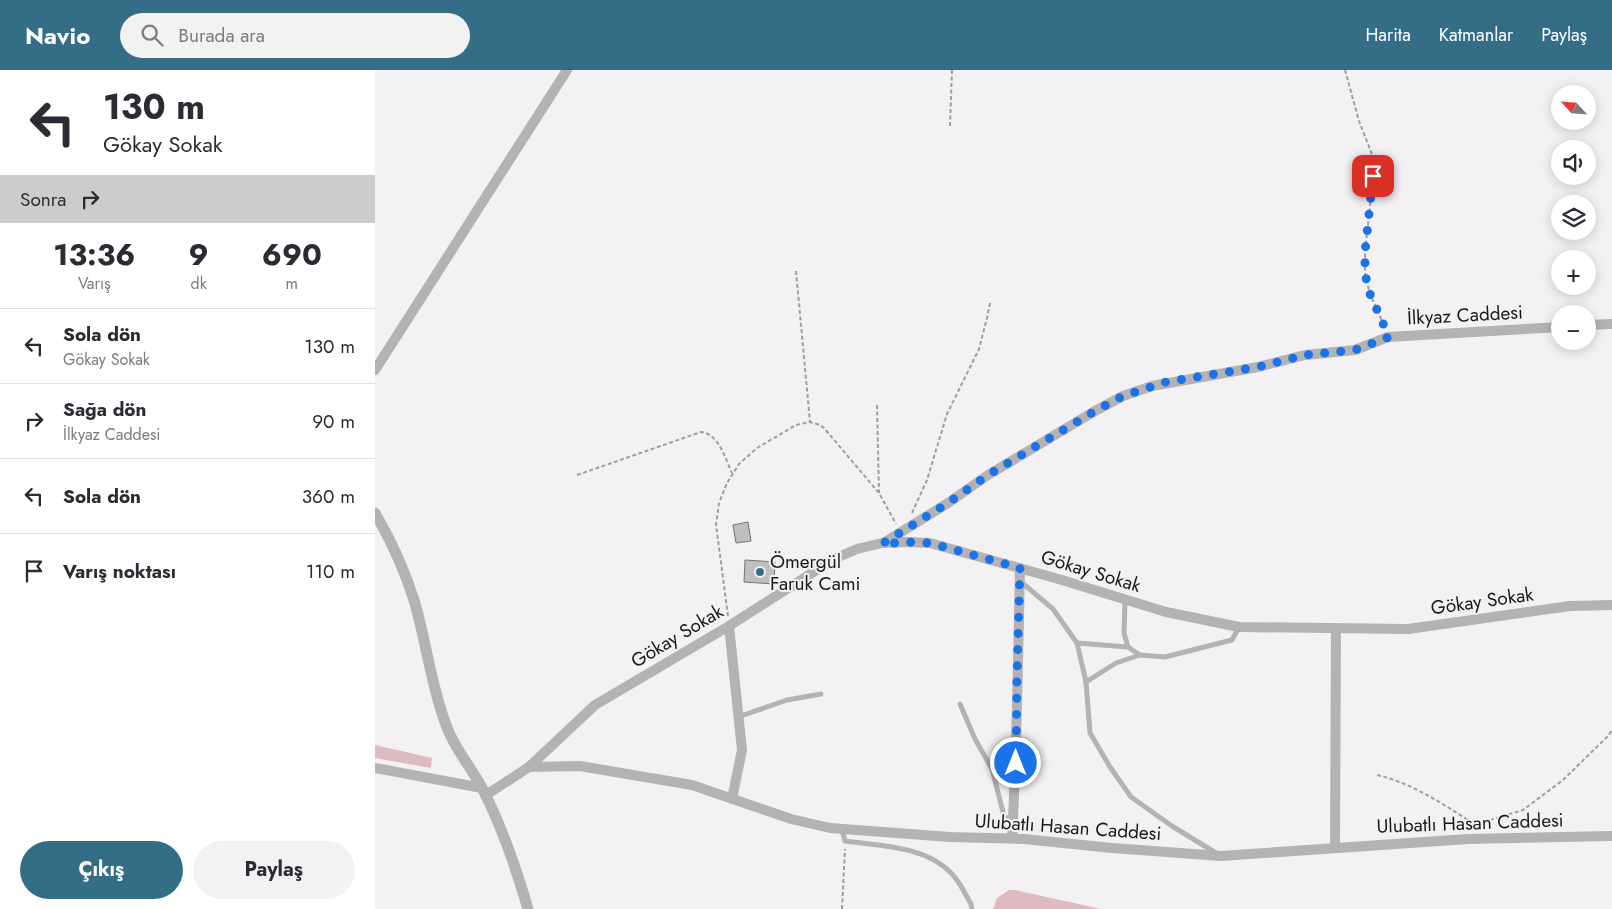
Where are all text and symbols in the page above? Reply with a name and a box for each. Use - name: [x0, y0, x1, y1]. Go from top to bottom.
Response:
- search box: [120, 13, 470, 58]
- text: Navio: [25, 18, 90, 53]
- icon: search: [138, 21, 166, 49]
- text: Burada ara: [178, 22, 265, 49]
- text: Harita: [1365, 22, 1411, 48]
- text: Katmanlar: [1439, 22, 1513, 48]
- text: Paylaş: [1541, 22, 1587, 48]
- text: 130 m: [103, 82, 205, 132]
- north arrow: [1551, 85, 1596, 130]
- map controls: [1551, 85, 1596, 350]
- icon: left: [20, 90, 85, 155]
- text: Gökay Sokak: [103, 128, 223, 160]
- button: sound: [1551, 140, 1596, 185]
- pin: [1352, 155, 1394, 197]
- icon: arrive: [1359, 162, 1387, 190]
- icon: right: [76, 185, 104, 213]
- text: Sonra: [20, 186, 66, 213]
- button: layers: [1551, 195, 1596, 240]
- text: 13:36: [53, 233, 135, 276]
- text: 9: [189, 233, 209, 276]
- text: 690: [262, 233, 322, 276]
- button: +: [1551, 250, 1596, 295]
- text: Varış: [78, 272, 111, 295]
- text: dk: [191, 272, 207, 295]
- text: m: [286, 272, 298, 295]
- street label: İlkyaz Caddesi: [1406, 298, 1524, 332]
- button: −: [1551, 305, 1596, 350]
- text: Sola dön: [63, 321, 141, 348]
- icon: left: [20, 332, 48, 360]
- text: 130 m: [304, 333, 355, 360]
- text: Gökay Sokak: [63, 348, 150, 371]
- text: Sağa dön: [63, 396, 147, 423]
- icon: right: [20, 407, 48, 435]
- text: 90 m: [312, 408, 355, 435]
- text: İlkyaz Caddesi: [63, 423, 161, 446]
- icon: left: [20, 482, 48, 510]
- text: Sola dön: [63, 483, 141, 510]
- text: 360 m: [302, 483, 355, 510]
- street label: Gökay Sokak: [1038, 543, 1145, 599]
- place label: Ömergül Faruk Cami: [770, 548, 861, 597]
- icon: arrive: [20, 557, 48, 585]
- text: Varış noktası: [63, 558, 176, 585]
- text: 110 m: [306, 558, 355, 585]
- marker: Ömergül Faruk Cami: [754, 566, 766, 578]
- street label: Gökay Sokak: [1429, 580, 1536, 622]
- street label: Gökay Sokak: [626, 598, 729, 674]
- position arrow: [989, 736, 1041, 788]
- street label: Ulubatlı Hasan Caddesi: [1376, 806, 1564, 840]
- street label: Ulubatlı Hasan Caddesi: [974, 807, 1162, 847]
- button: Çıkış: [20, 841, 183, 899]
- button: Paylaş: [193, 841, 355, 899]

